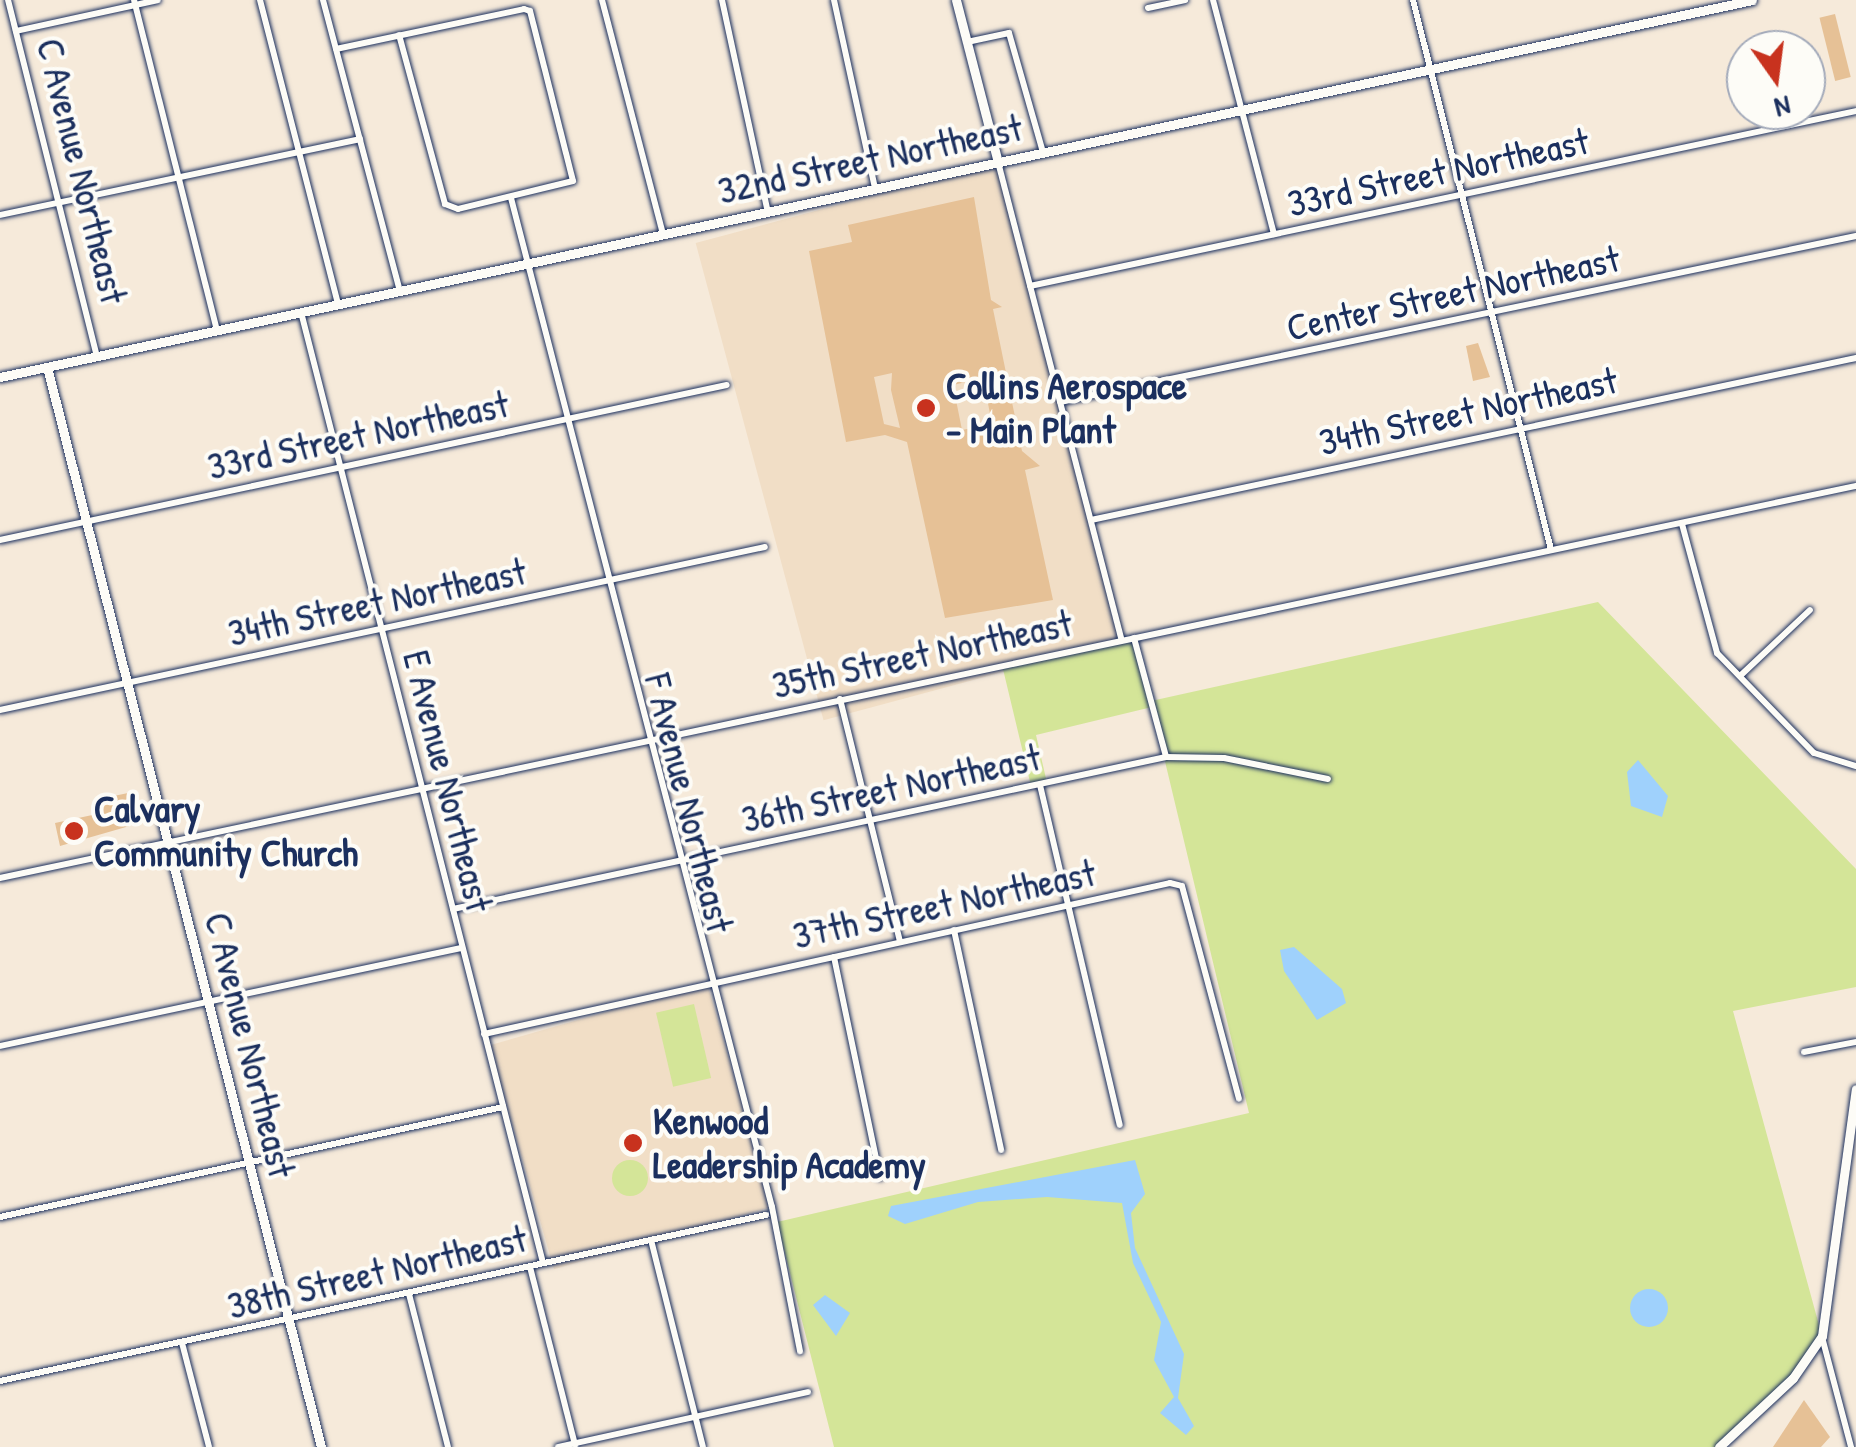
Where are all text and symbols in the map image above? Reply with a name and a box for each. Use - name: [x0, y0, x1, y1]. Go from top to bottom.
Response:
- north arrow: [1726, 30, 1826, 130]
- street label: C Avenue Northeast: [27, 34, 137, 308]
- text: N: [1771, 87, 1795, 127]
- street label: 32nd Street Northeast: [714, 105, 1026, 213]
- street label: 33rd Street Northeast: [1283, 118, 1593, 226]
- street label: Center Street Northeast: [1283, 235, 1623, 351]
- street label: 34th Street Northeast: [1315, 357, 1621, 465]
- place label: Collins Aerospace - Main Plant: [946, 363, 1187, 452]
- street label: 33rd Street Northeast: [203, 381, 513, 489]
- marker: Collins Aerospace - Main Plant: [915, 397, 937, 419]
- street label: 34th Street Northeast: [224, 548, 530, 656]
- street label: 35th Street Northeast: [768, 600, 1076, 708]
- street label: E Avenue Northeast: [394, 646, 502, 916]
- street label: F Avenue Northeast: [635, 669, 743, 937]
- street label: 36th Street Northeast: [738, 734, 1044, 842]
- place label: Calvary Community Church: [94, 786, 358, 876]
- marker: Calvary Community Church: [63, 820, 85, 842]
- street label: 37th Street Northeast: [789, 850, 1099, 958]
- street label: C Avenue Northeast: [195, 908, 305, 1182]
- place label: Kenwood Leadership Academy: [653, 1098, 926, 1188]
- marker: Kenwood Leadership Academy: [622, 1132, 644, 1154]
- street label: 38th Street Northeast: [223, 1215, 531, 1329]

